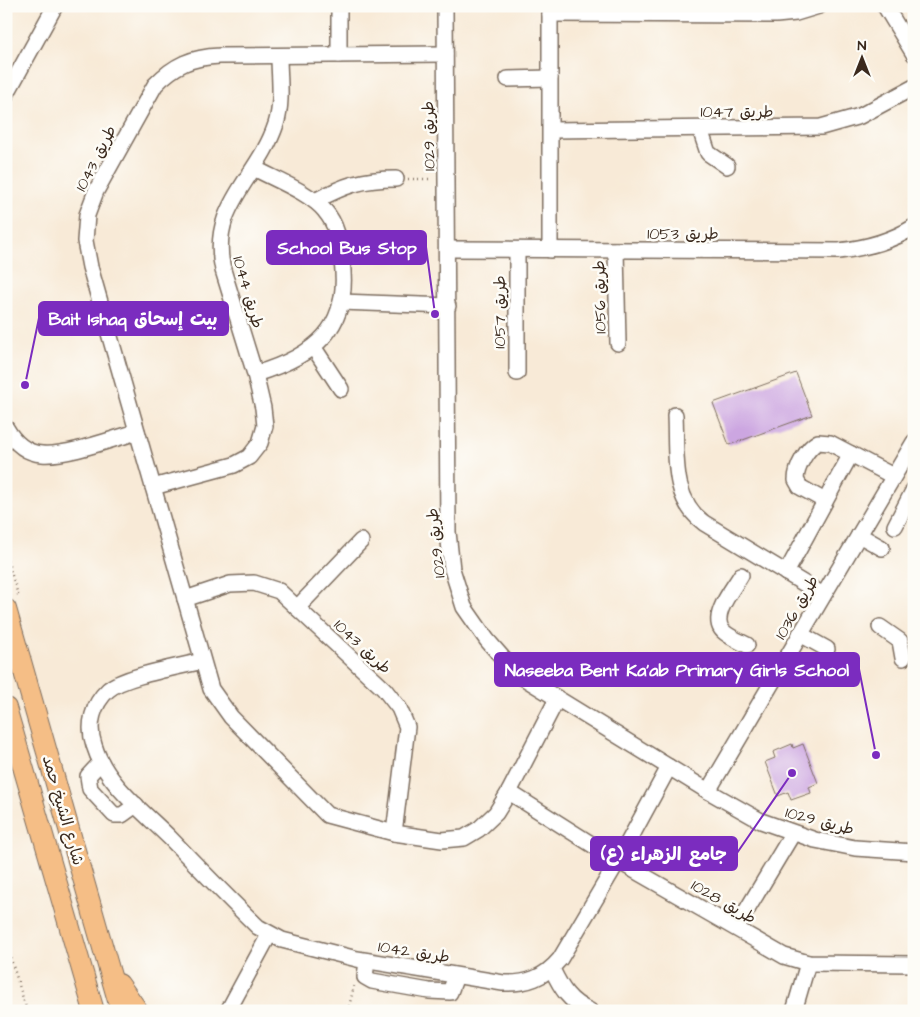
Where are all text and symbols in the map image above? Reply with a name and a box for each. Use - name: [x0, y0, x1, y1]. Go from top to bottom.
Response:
- north arrow: [838, 32, 888, 82]
- text: N: [858, 36, 867, 56]
- street label: طريق 1029: [417, 101, 441, 171]
- street label: طريق 1047: [701, 101, 773, 123]
- street label: طريق 1043: [70, 122, 122, 195]
- street label: طريق 1053: [647, 223, 719, 245]
- callout: School Bus Stop: [267, 231, 426, 264]
- text: School Bus Stop: [276, 236, 417, 261]
- street label: طريق 1044: [227, 254, 269, 331]
- street label: طريق 1056: [588, 260, 612, 334]
- street label: طريق 1057: [489, 275, 511, 349]
- callout: Bait Ishaq بيت إسحاق: [39, 302, 228, 335]
- text: Bait Ishaq بيت إسحاق: [49, 307, 217, 332]
- street label: طريق 1029: [421, 507, 451, 579]
- street label: طريق 1036: [770, 572, 824, 643]
- street label: طريق 1043: [329, 614, 396, 679]
- callout: Naseeba Bent Ka'ab Primary Girls School: [495, 653, 859, 686]
- text: Naseeba Bent Ka'ab Primary Girls School: [505, 658, 849, 684]
- street label: شارع الشيخ حمد: [37, 753, 89, 868]
- street label: طريق 1029: [783, 801, 857, 841]
- callout: جامع الزهراء (ع): [591, 837, 737, 870]
- text: جامع الزهراء (ع): [600, 842, 727, 867]
- street label: طريق 1028: [687, 874, 760, 929]
- street label: طريق 1042: [376, 935, 451, 968]

